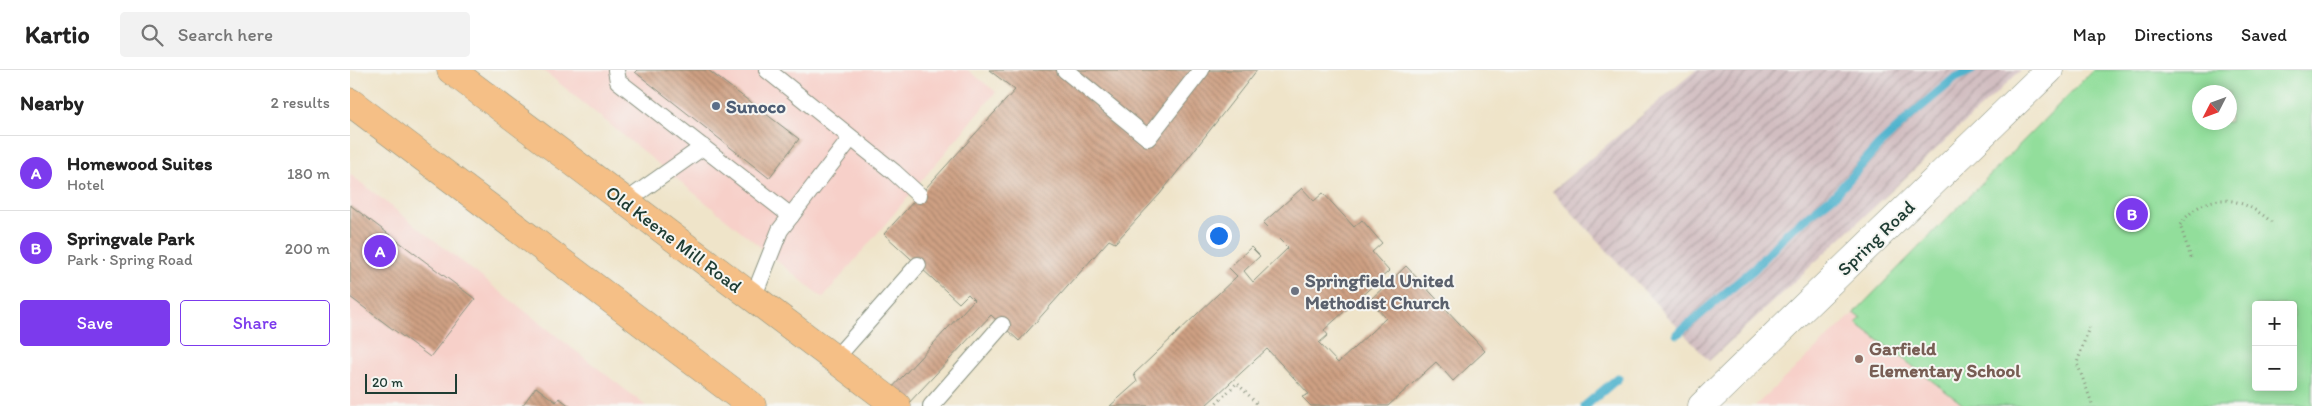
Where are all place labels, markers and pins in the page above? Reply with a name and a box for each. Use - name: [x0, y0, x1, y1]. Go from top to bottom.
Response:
- place label: Sunoco: [726, 95, 786, 118]
- marker: Sunoco: [710, 100, 722, 112]
- pin: B: [2116, 195, 2148, 233]
- pin: A: [364, 232, 396, 270]
- place label: Springfield United Methodist Church: [1305, 269, 1455, 314]
- marker: Springfield United Methodist Church: [1289, 285, 1301, 297]
- place label: Garfield Elementary School: [1869, 337, 2021, 382]
- marker: Garfield Elementary School: [1853, 353, 1865, 365]

